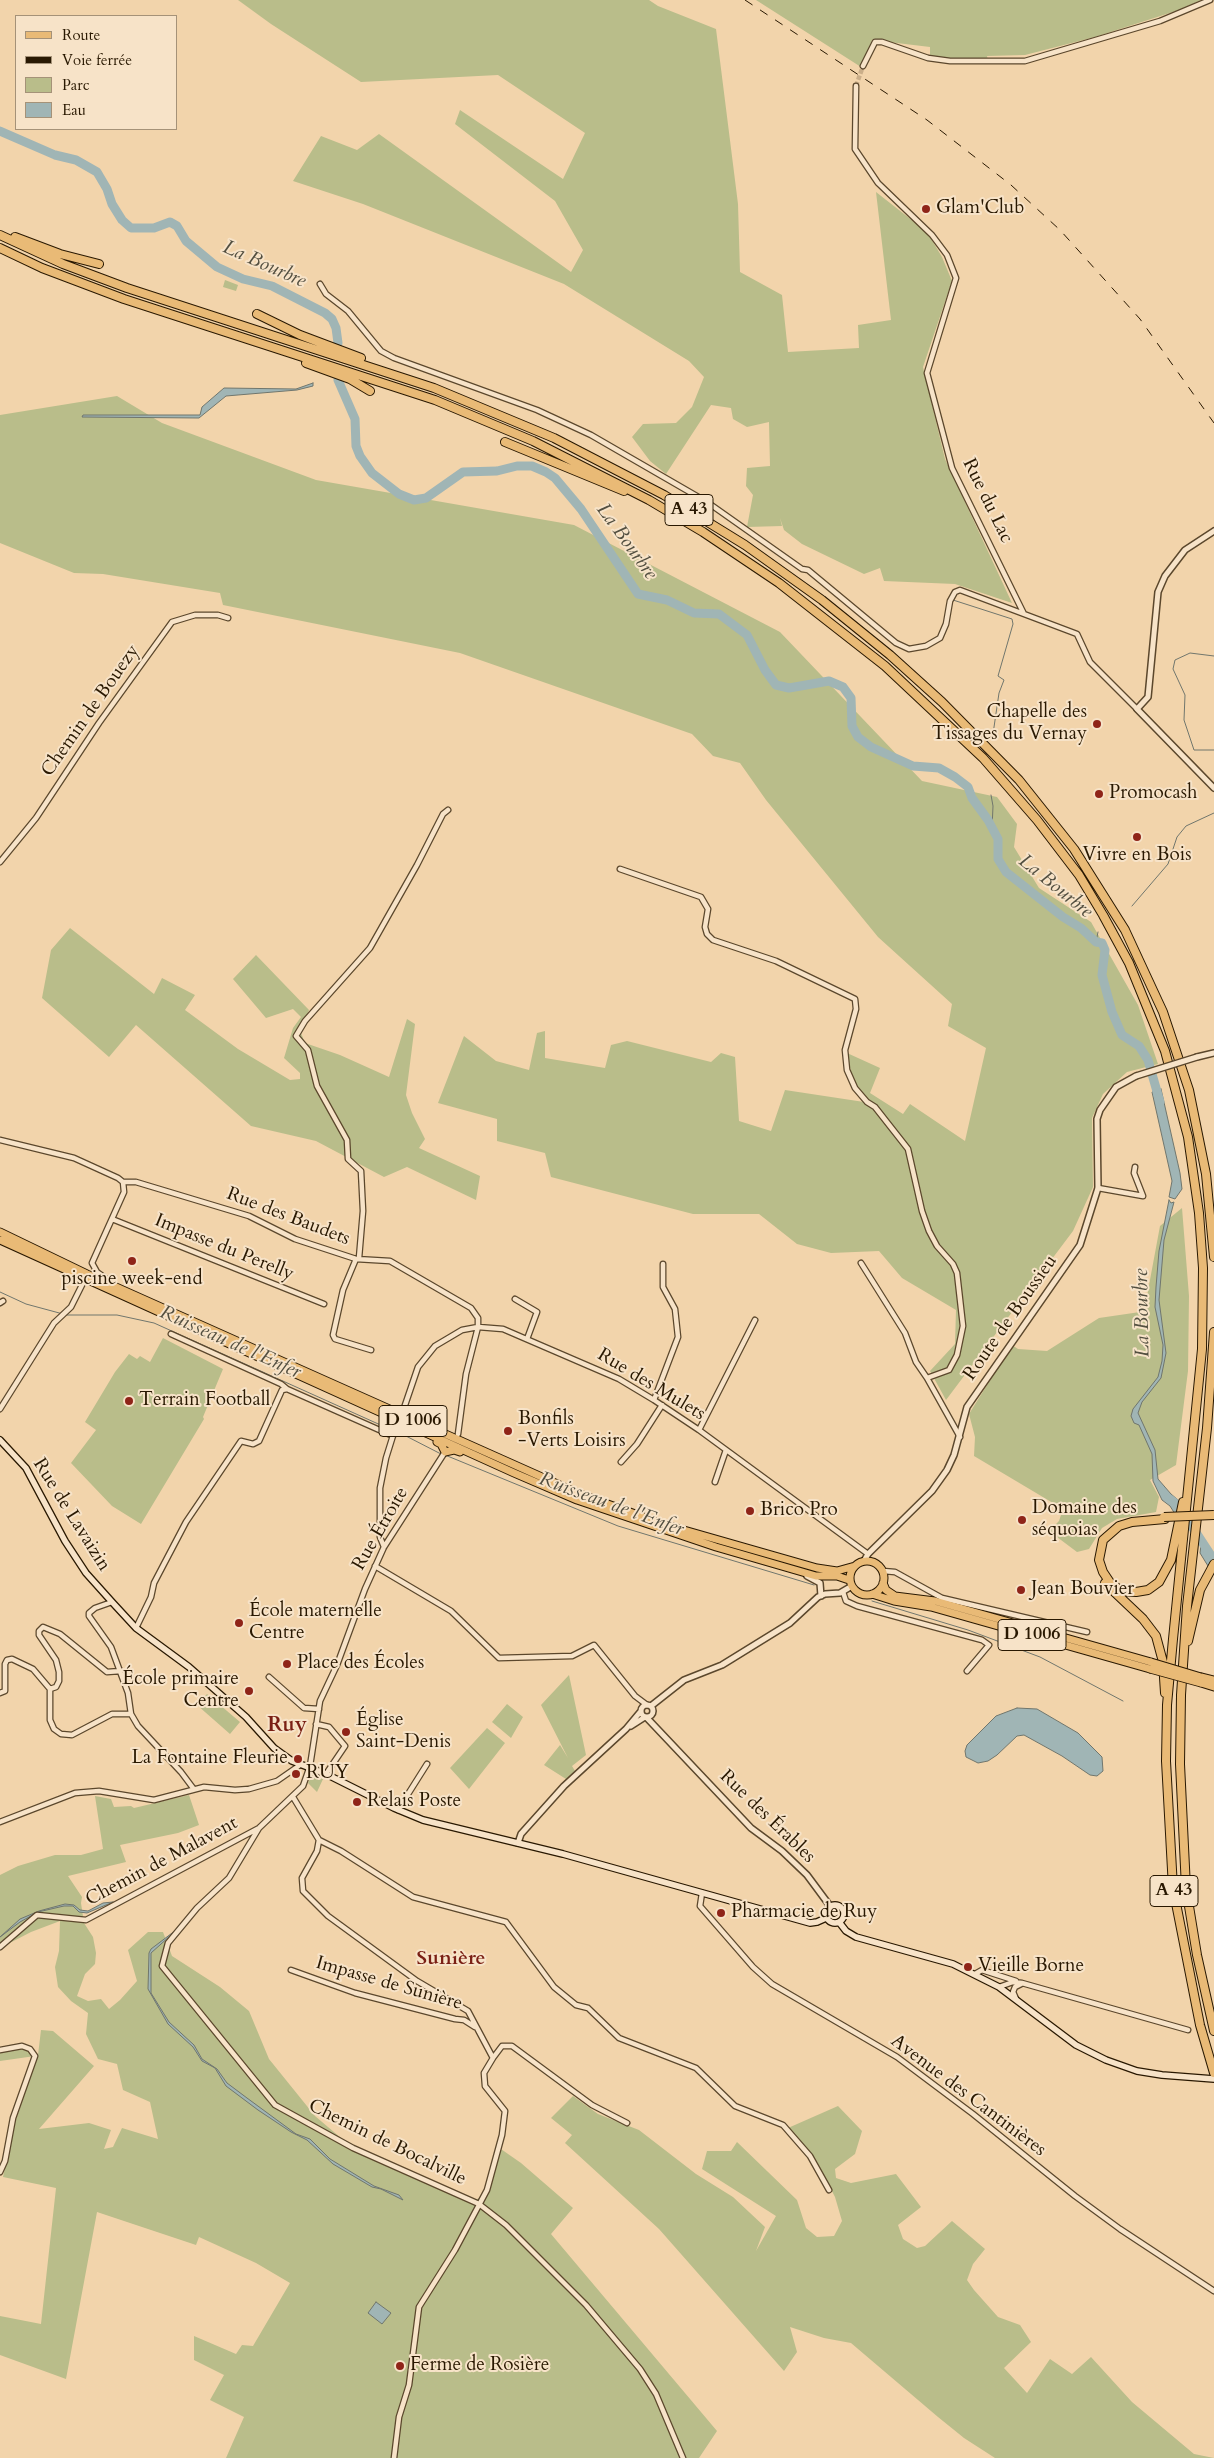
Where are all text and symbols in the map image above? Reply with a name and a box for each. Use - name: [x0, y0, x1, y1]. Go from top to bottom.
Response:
- legend: [15, 15, 178, 130]
- text: Route: [62, 25, 100, 45]
- text: Voie ferrée: [62, 50, 132, 70]
- text: Parc: [62, 75, 90, 95]
- text: Eau: [62, 100, 86, 120]
- place label: Glam'Club: [936, 198, 1024, 220]
- marker: Glam'Club: [920, 203, 932, 215]
- water label: La Bourbre: [219, 236, 309, 294]
- street label: Rue du Lac: [957, 455, 1017, 547]
- road number: A 43: [665, 494, 713, 526]
- water label: La Bourbre: [590, 499, 662, 585]
- street label: Chemin de Bouezy: [37, 641, 145, 781]
- place label: Chapelle des Tissages du Vernay: [932, 702, 1087, 746]
- marker: Chapelle des Tissages du Vernay: [1091, 718, 1103, 730]
- place label: Promocash: [1109, 783, 1197, 805]
- marker: Promocash: [1093, 788, 1105, 800]
- marker: Vivre en Bois: [1131, 831, 1143, 843]
- place label: Vivre en Bois: [1083, 845, 1191, 867]
- water label: La Bourbre: [1013, 850, 1097, 924]
- street label: Rue des Baudets: [223, 1183, 353, 1251]
- street label: Impasse du Perelly: [151, 1210, 297, 1286]
- street label: Route de Boussieu: [959, 1251, 1063, 1385]
- marker: piscine week-end: [126, 1255, 138, 1267]
- place label: piscine week-end: [61, 1269, 203, 1291]
- water label: La Bourbre: [1130, 1269, 1156, 1357]
- water label: Ruisseau de l'Enfer: [156, 1301, 304, 1385]
- street label: Rue des Mulets: [593, 1344, 709, 1426]
- place label: Terrain Football: [139, 1390, 270, 1412]
- marker: Terrain Football: [123, 1395, 135, 1407]
- road number: D 1006: [379, 1405, 447, 1436]
- place label: Bonfils -Verts Loisirs: [518, 1409, 626, 1453]
- marker: Bonfils -Verts Loisirs: [502, 1425, 514, 1437]
- street label: Rue de Lavaizin: [27, 1454, 115, 1576]
- water label: Ruisseau de l'Enfer: [536, 1468, 686, 1542]
- street label: Rue Étroite: [348, 1483, 414, 1575]
- place label: Domaine des séquoias: [1032, 1498, 1137, 1542]
- place label: Brico Pro: [760, 1500, 838, 1522]
- marker: Brico Pro: [744, 1505, 756, 1517]
- marker: Domaine des séquoias: [1016, 1514, 1028, 1526]
- place label: Jean Bouvier: [1031, 1579, 1134, 1601]
- marker: Jean Bouvier: [1015, 1584, 1027, 1596]
- place label: École maternelle Centre: [249, 1601, 382, 1645]
- marker: École maternelle Centre: [233, 1617, 245, 1629]
- road number: D 1006: [998, 1620, 1066, 1650]
- place label: Place des Écoles: [297, 1653, 424, 1675]
- marker: Place des Écoles: [281, 1658, 293, 1670]
- place label: École primaire Centre: [122, 1669, 239, 1713]
- marker: École primaire Centre: [243, 1685, 255, 1697]
- place label: Église Saint-Denis: [356, 1710, 451, 1754]
- district label: Ruy: [267, 1713, 307, 1739]
- marker: Église Saint-Denis: [340, 1726, 352, 1738]
- place label: La Fontaine Fleurie: [132, 1748, 288, 1770]
- marker: La Fontaine Fleurie: [292, 1753, 304, 1765]
- place label: RUY: [306, 1763, 349, 1785]
- street label: Rue des Érables: [714, 1766, 820, 1868]
- marker: RUY: [290, 1768, 302, 1780]
- place label: Relais Poste: [367, 1791, 461, 1813]
- marker: Relais Poste: [351, 1796, 363, 1808]
- street label: Chemin de Malavent: [82, 1812, 242, 1912]
- road number: A 43: [1150, 1875, 1198, 1906]
- place label: Pharmacie de Ruy: [731, 1902, 877, 1924]
- marker: Pharmacie de Ruy: [715, 1907, 727, 1919]
- district label: Sunière: [417, 1947, 485, 1971]
- street label: Impasse de Sunière: [313, 1952, 465, 2016]
- place label: Vieille Borne: [978, 1956, 1084, 1978]
- marker: Vieille Borne: [962, 1961, 974, 1973]
- street label: Avenue des Cantinières: [886, 2030, 1050, 2162]
- street label: Chemin de Bocalville: [304, 2095, 470, 2191]
- place label: Ferme de Rosière: [410, 2355, 549, 2377]
- marker: Ferme de Rosière: [394, 2360, 406, 2372]

